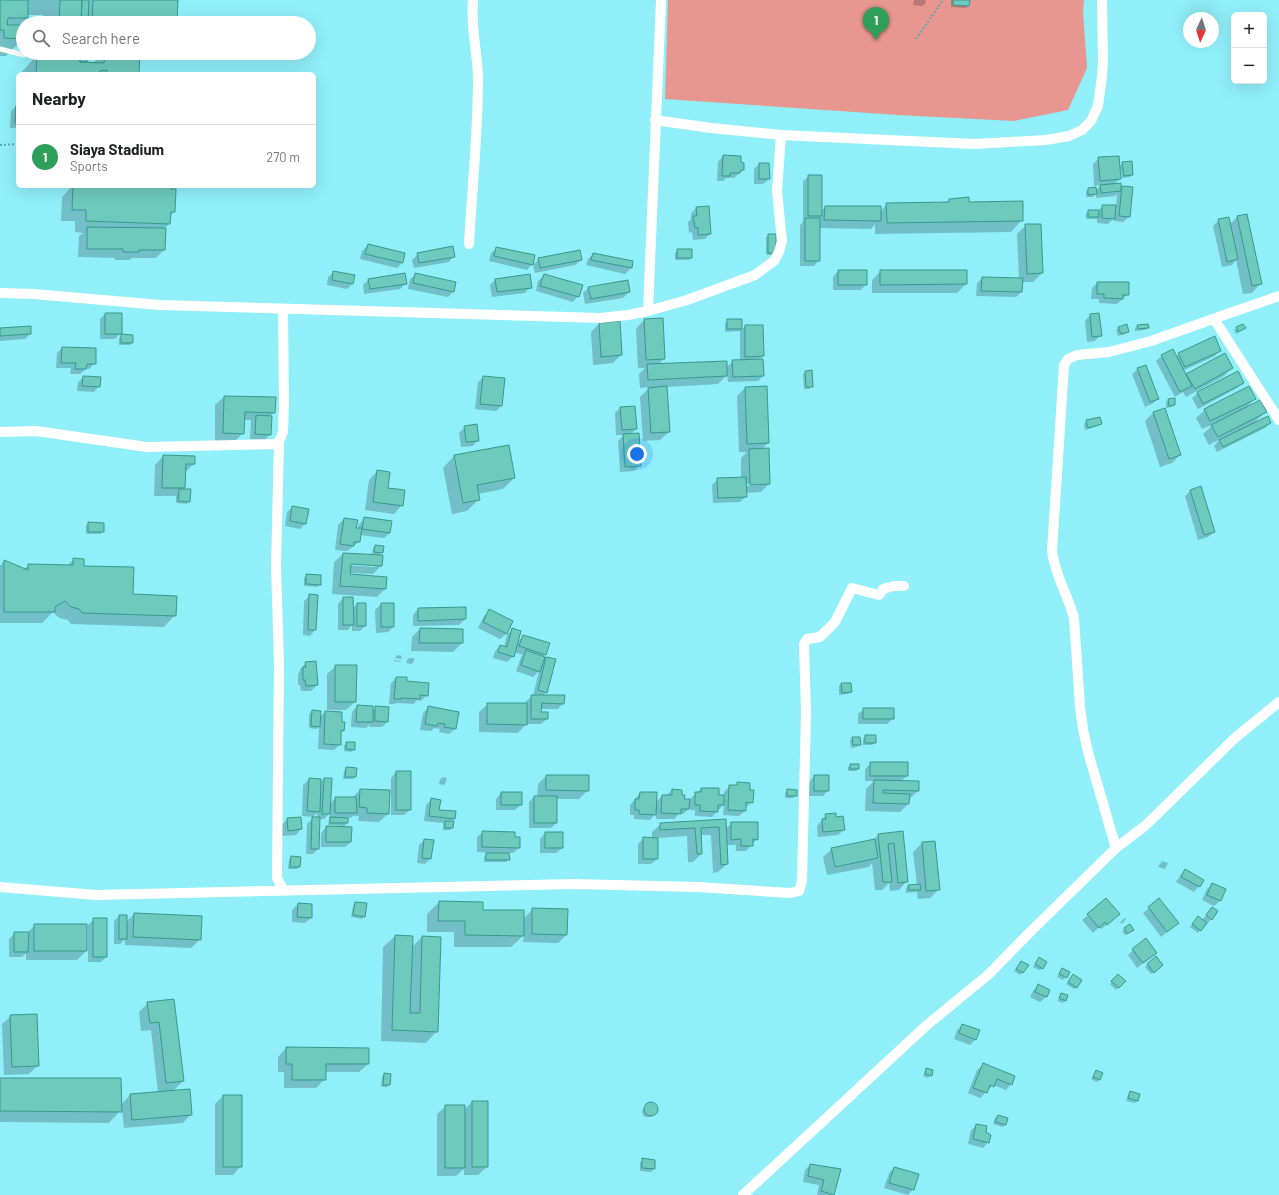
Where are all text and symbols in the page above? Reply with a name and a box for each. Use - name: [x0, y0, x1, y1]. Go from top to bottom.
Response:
- pin: 1: [863, 7, 889, 40]
- north arrow: [1183, 12, 1219, 48]
- map controls: [1231, 12, 1267, 84]
- button: +: [1231, 12, 1267, 48]
- search box: [16, 16, 316, 60]
- icon: search: [30, 27, 52, 49]
- text: Search here: [62, 29, 140, 47]
- button: −: [1231, 48, 1267, 84]
- text: Nearby: [32, 88, 86, 108]
- text: Siaya Stadium: [70, 140, 164, 158]
- text: 1: [43, 149, 47, 165]
- text: 270 m: [266, 149, 300, 165]
- text: Sports: [70, 158, 108, 174]
- your location: [627, 444, 647, 464]

